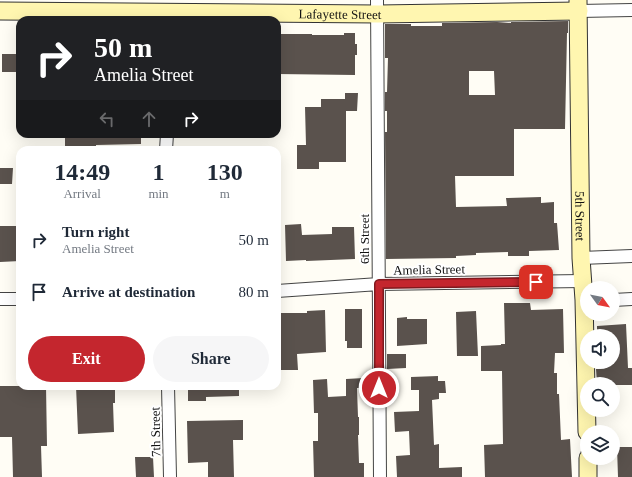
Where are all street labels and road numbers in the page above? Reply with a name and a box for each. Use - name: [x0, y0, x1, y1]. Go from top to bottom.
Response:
- street label: Lafayette Street: [299, 6, 382, 22]
- street label: 5th Street: [572, 191, 588, 242]
- street label: 6th Street: [357, 214, 372, 264]
- street label: Amelia Street: [393, 261, 465, 278]
- street label: 7th Street: [148, 406, 163, 457]

